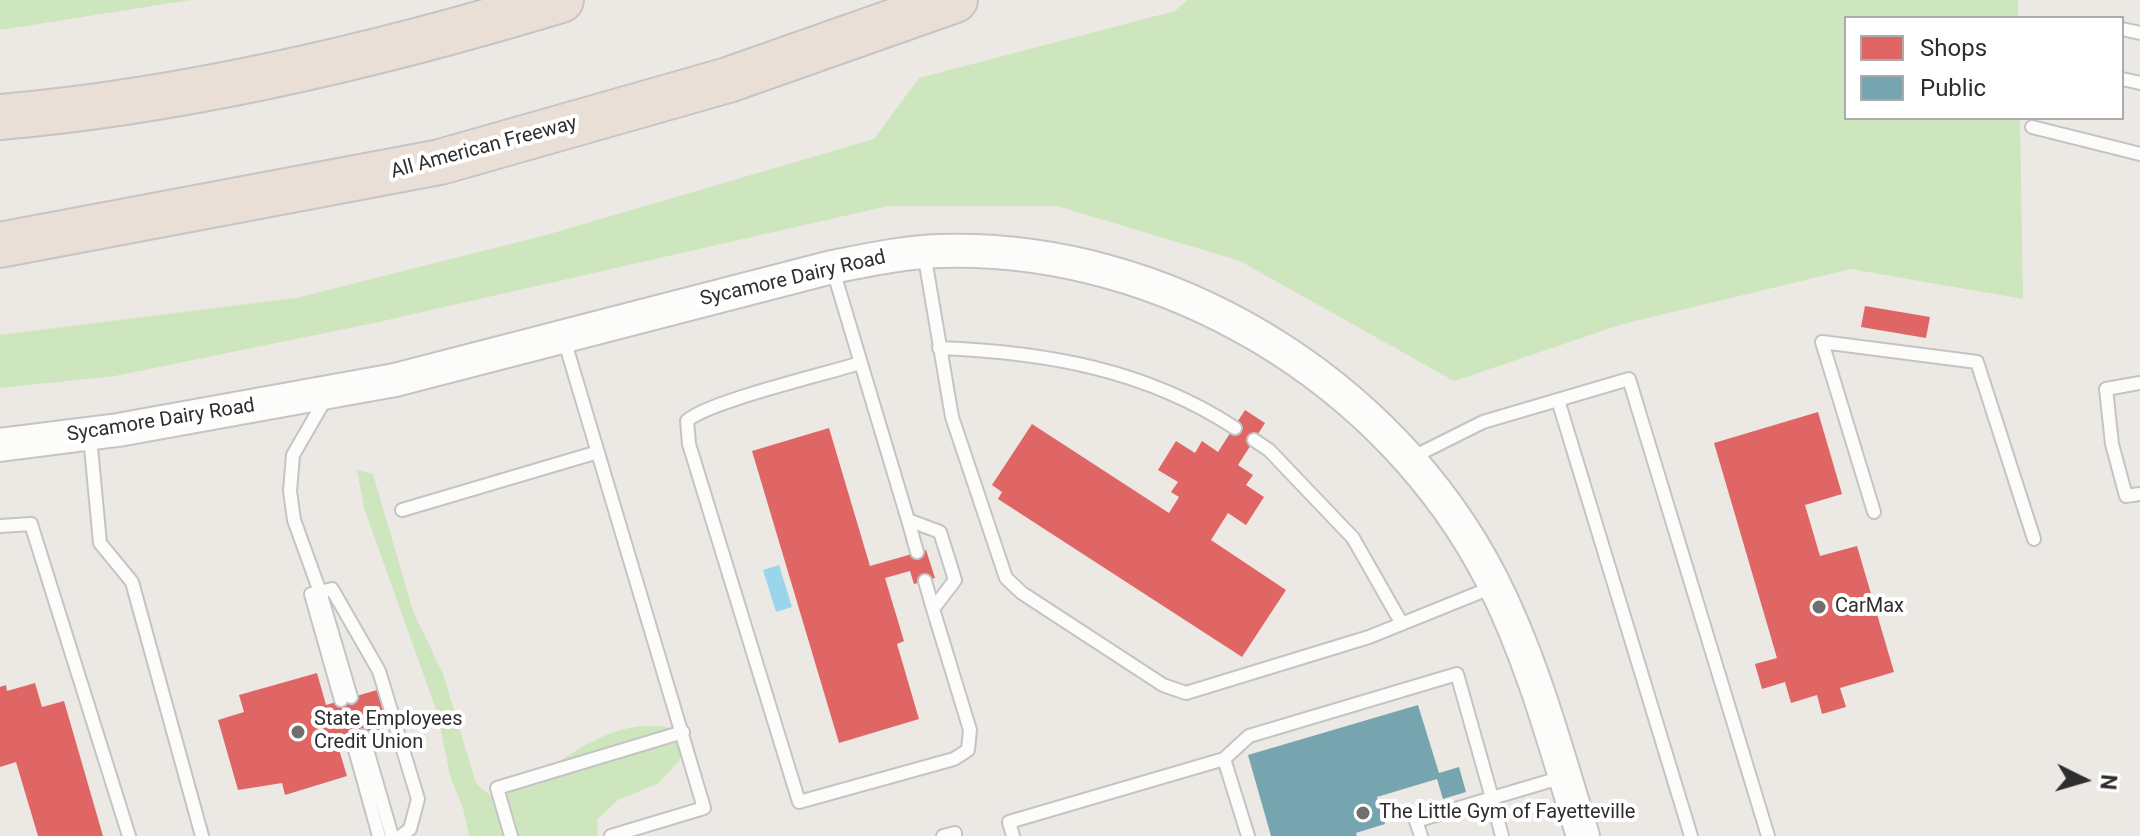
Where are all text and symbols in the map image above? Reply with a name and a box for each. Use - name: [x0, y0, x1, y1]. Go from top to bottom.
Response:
- legend: [1844, 16, 2124, 120]
- text: Shops: [1920, 34, 1987, 62]
- text: Public: [1920, 74, 1986, 102]
- street label: All American Freeway: [388, 112, 580, 184]
- street label: Sycamore Dairy Road: [698, 246, 888, 312]
- street label: Sycamore Dairy Road: [65, 394, 257, 448]
- place label: CarMax: [1835, 595, 1904, 619]
- marker: CarMax: [1810, 598, 1828, 616]
- place label: State Employees Credit Union: [314, 708, 463, 755]
- marker: State Employees Credit Union: [289, 723, 307, 741]
- north arrow: [2044, 740, 2124, 820]
- text: N: [2095, 773, 2122, 791]
- place label: The Little Gym of Fayetteville: [1379, 801, 1635, 825]
- marker: The Little Gym of Fayetteville: [1354, 804, 1372, 822]

